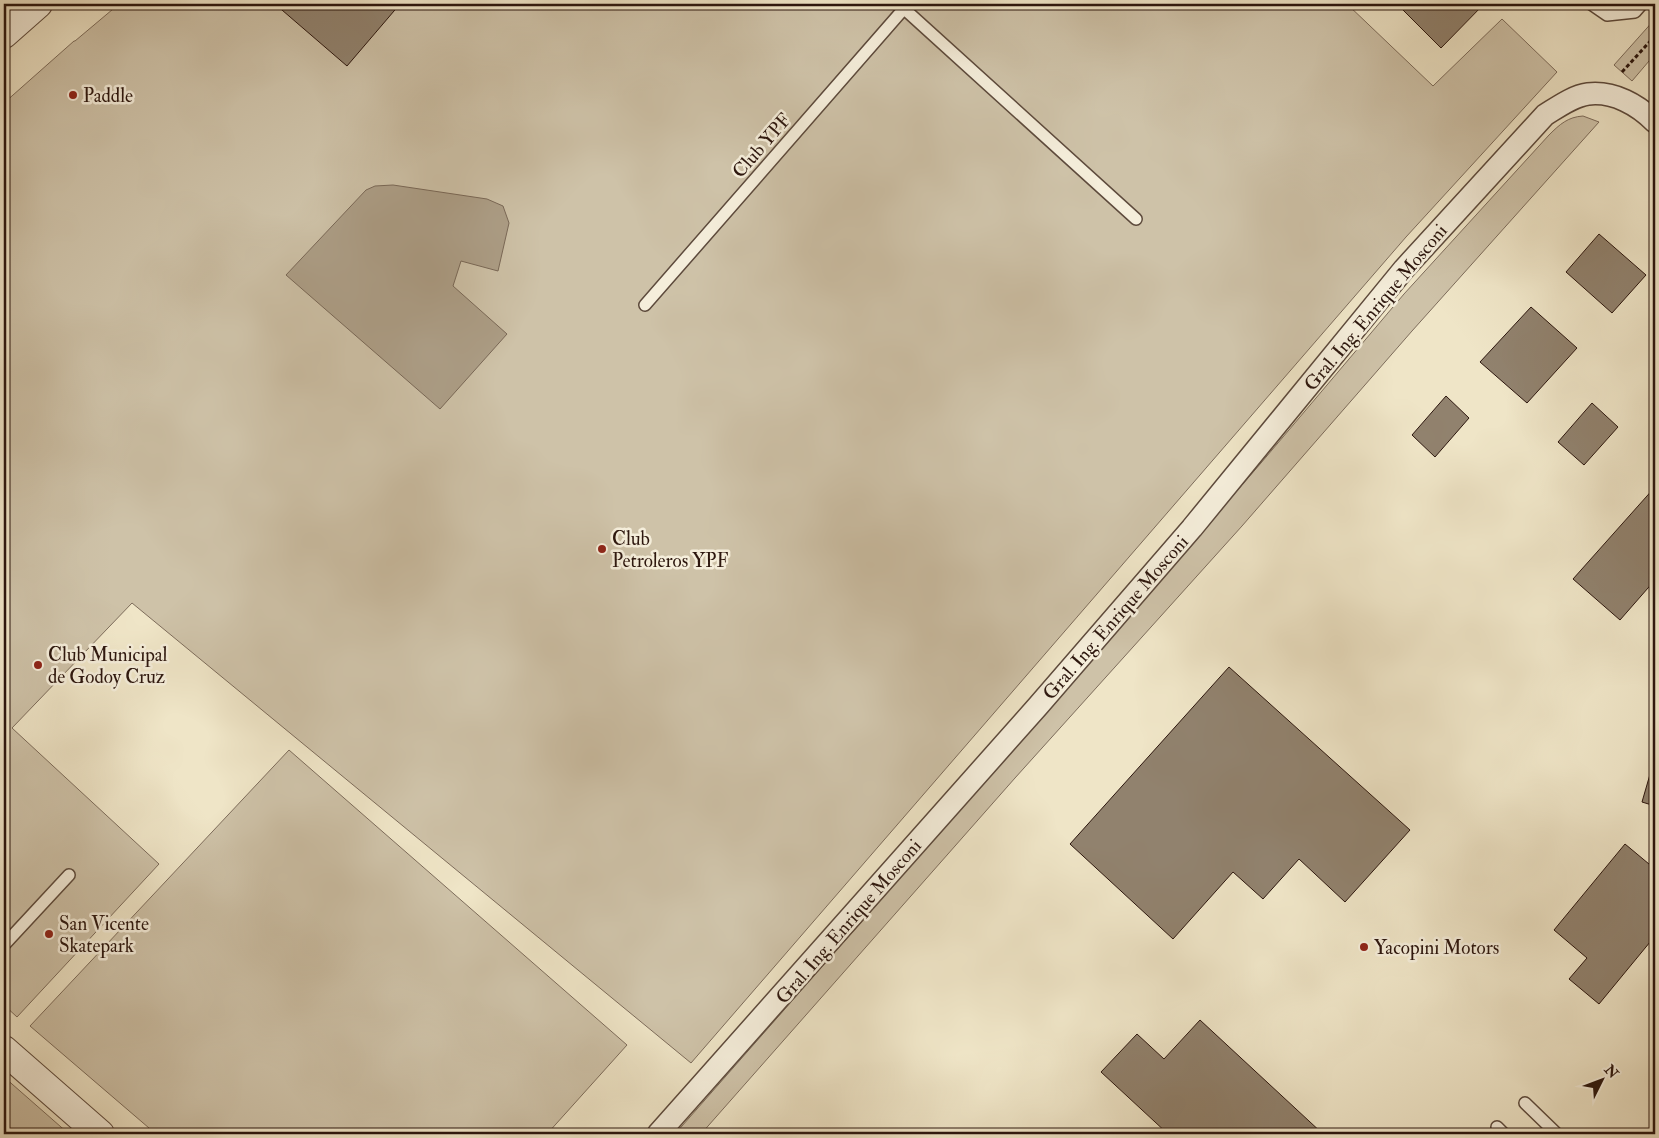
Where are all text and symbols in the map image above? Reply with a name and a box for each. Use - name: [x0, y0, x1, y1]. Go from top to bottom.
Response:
- place label: Paddle: [83, 84, 133, 108]
- marker: Paddle: [67, 89, 79, 101]
- street label: Club YPF: [727, 108, 796, 183]
- street label: Gral. Ing. Enrique Mosconi: [1299, 219, 1453, 396]
- place label: Club Petroleros YPF: [612, 527, 728, 573]
- street label: Gral. Ing. Enrique Mosconi: [1038, 530, 1194, 705]
- marker: Club Petroleros YPF: [596, 543, 608, 555]
- place label: Club Municipal de Godoy Cruz: [48, 643, 168, 689]
- marker: Club Municipal de Godoy Cruz: [32, 659, 44, 671]
- street label: Gral. Ing. Enrique Mosconi: [771, 834, 927, 1009]
- place label: San Vicente Skatepark: [59, 912, 149, 959]
- marker: San Vicente Skatepark: [43, 928, 55, 940]
- place label: Yacopini Motors: [1374, 936, 1499, 961]
- marker: Yacopini Motors: [1358, 941, 1370, 953]
- north arrow: [1576, 1056, 1626, 1106]
- text: N: [1600, 1061, 1622, 1082]

